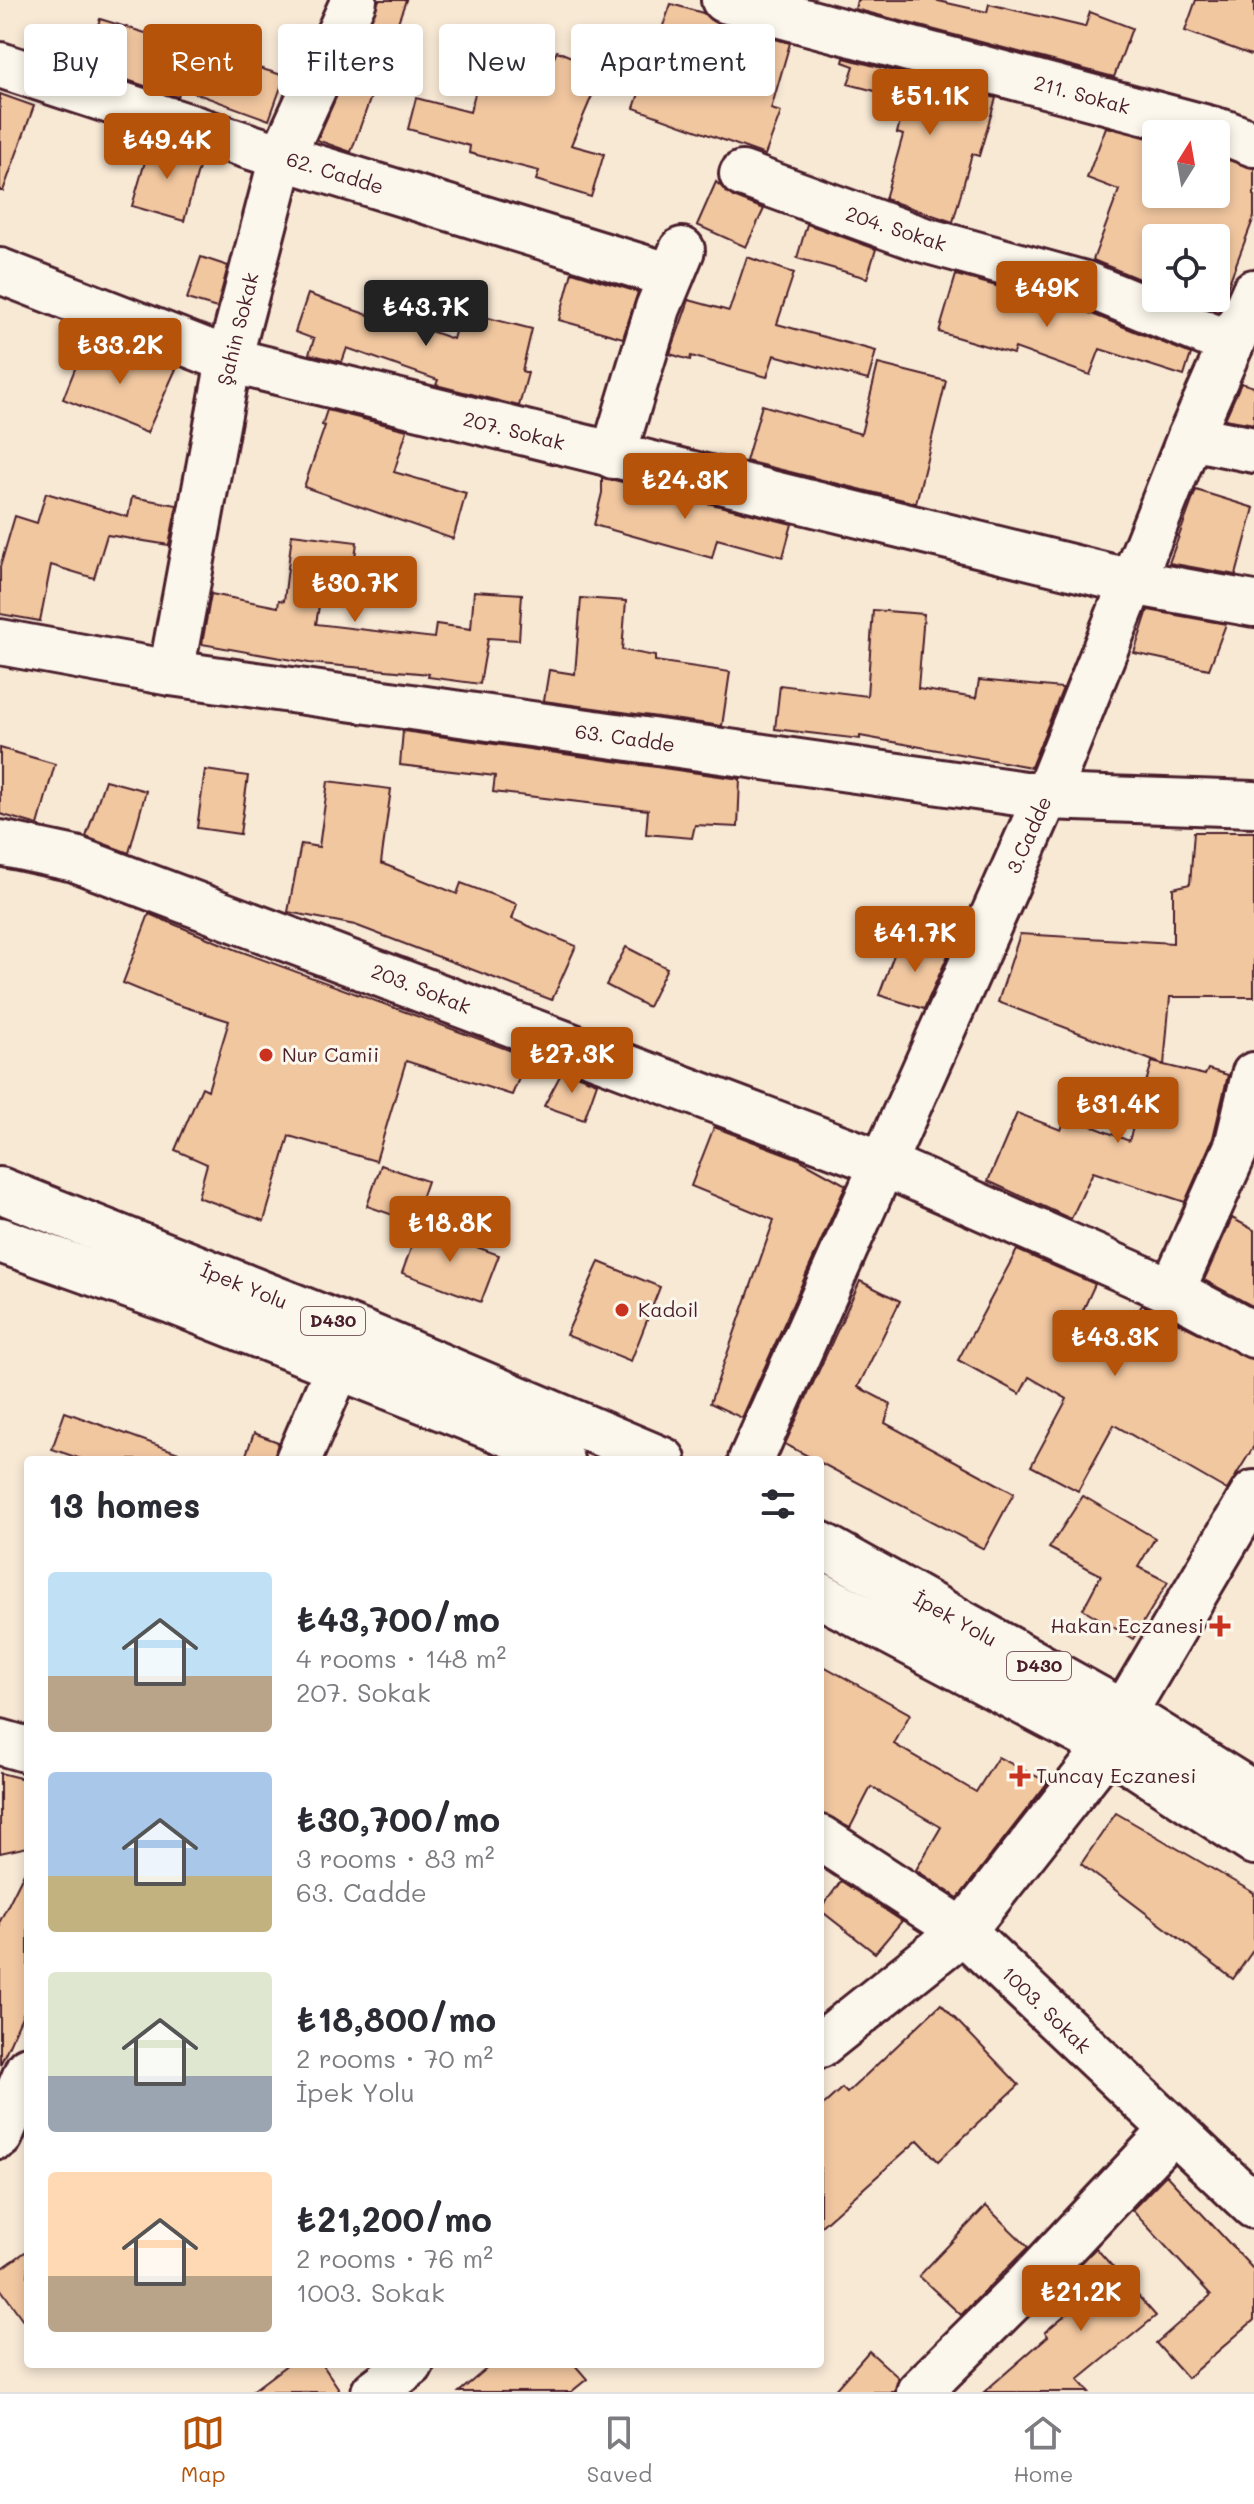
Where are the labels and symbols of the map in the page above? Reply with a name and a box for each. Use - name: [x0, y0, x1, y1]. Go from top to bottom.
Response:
- pin: ₺51.1K: [865, 69, 995, 137]
- street label: 211. Sokak: [1031, 69, 1133, 119]
- pin: ₺49.4K: [102, 113, 232, 181]
- north arrow: [1142, 120, 1230, 208]
- street label: 62. Cadde: [284, 145, 387, 199]
- street label: 204. Sokak: [843, 200, 950, 257]
- pin: ₺49K: [1000, 261, 1094, 329]
- street label: Şahin Sokak: [210, 270, 264, 388]
- pin: ₺43.7K: [361, 280, 491, 348]
- pin: ₺33.2K: [55, 318, 185, 386]
- street label: 207. Sokak: [461, 405, 568, 455]
- pin: ₺24.3K: [620, 453, 750, 521]
- pin: ₺30.7K: [290, 556, 420, 624]
- street label: 63. Cadde: [574, 717, 677, 757]
- street label: 3.Cadde: [1000, 792, 1057, 877]
- pin: ₺41.7K: [850, 906, 980, 974]
- street label: 203. Sokak: [368, 957, 475, 1019]
- pin: ₺27.3K: [507, 1027, 637, 1095]
- place label: Nur Camii: [282, 1041, 379, 1067]
- marker: Nur Camii: [257, 1046, 275, 1064]
- pin: ₺31.4K: [1053, 1077, 1183, 1145]
- pin: ₺18.8K: [385, 1196, 515, 1264]
- street label: İpek Yolu: [197, 1256, 292, 1314]
- place label: Kadoil: [638, 1296, 698, 1322]
- marker: Kadoil: [613, 1301, 631, 1319]
- road number: D430: [301, 1307, 365, 1335]
- pin: ₺43.3K: [1050, 1310, 1180, 1378]
- street label: İpek Yolu: [909, 1585, 1002, 1652]
- place label: Hakan Eczanesi: [1051, 1612, 1204, 1638]
- marker: Hakan Eczanesi: [1211, 1617, 1229, 1635]
- road number: D430: [1007, 1652, 1071, 1680]
- place label: Tuncay Eczanesi: [1036, 1762, 1196, 1788]
- marker: Tuncay Eczanesi: [1011, 1767, 1029, 1785]
- street label: 1003. Sokak: [996, 1960, 1097, 2058]
- pin: ₺21.2K: [1016, 2265, 1146, 2333]

